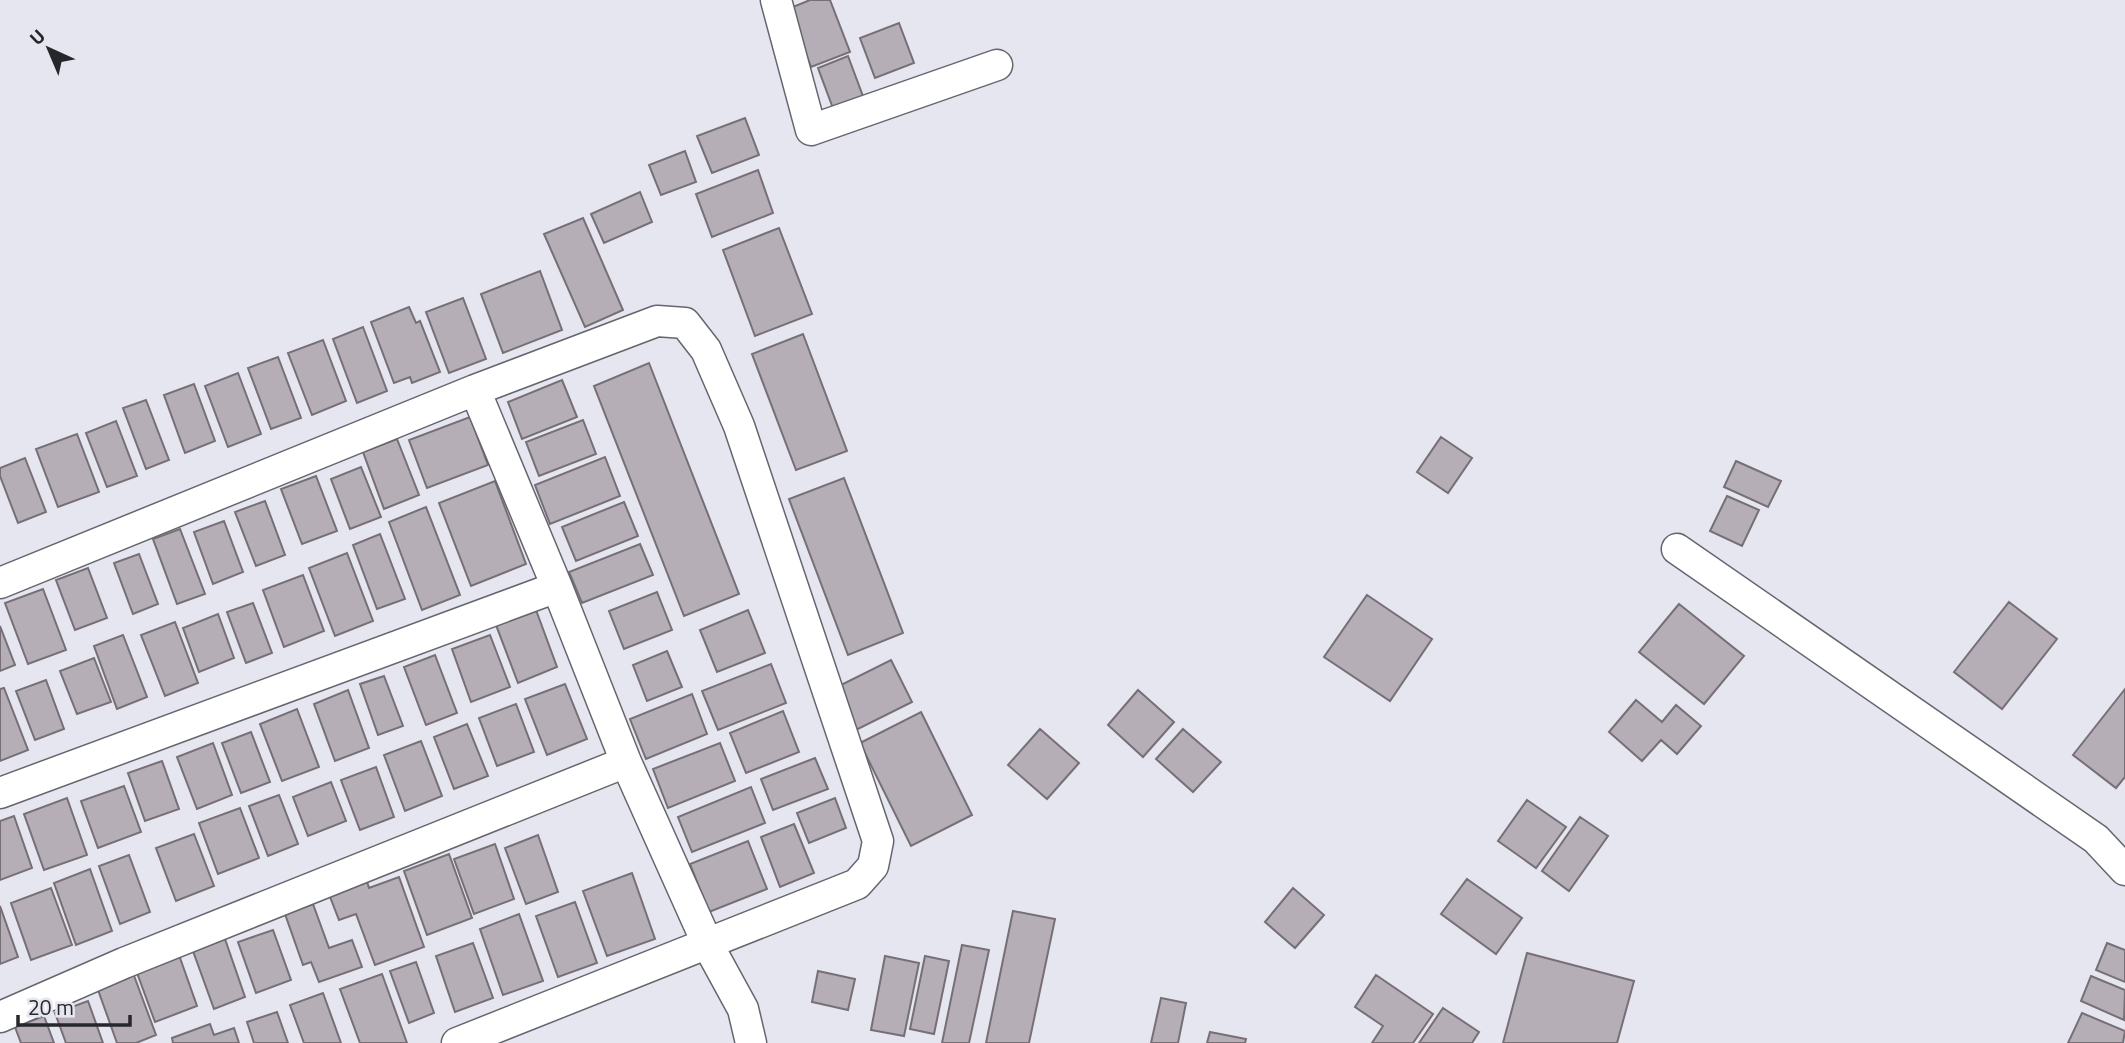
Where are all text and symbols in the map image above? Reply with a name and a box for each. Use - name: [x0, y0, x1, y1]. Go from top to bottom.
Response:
- north arrow: [14, 14, 84, 84]
- text: U: [22, 22, 51, 51]
- scale bar: [18, 984, 130, 1028]
- text: 20 m: [28, 991, 74, 1023]

